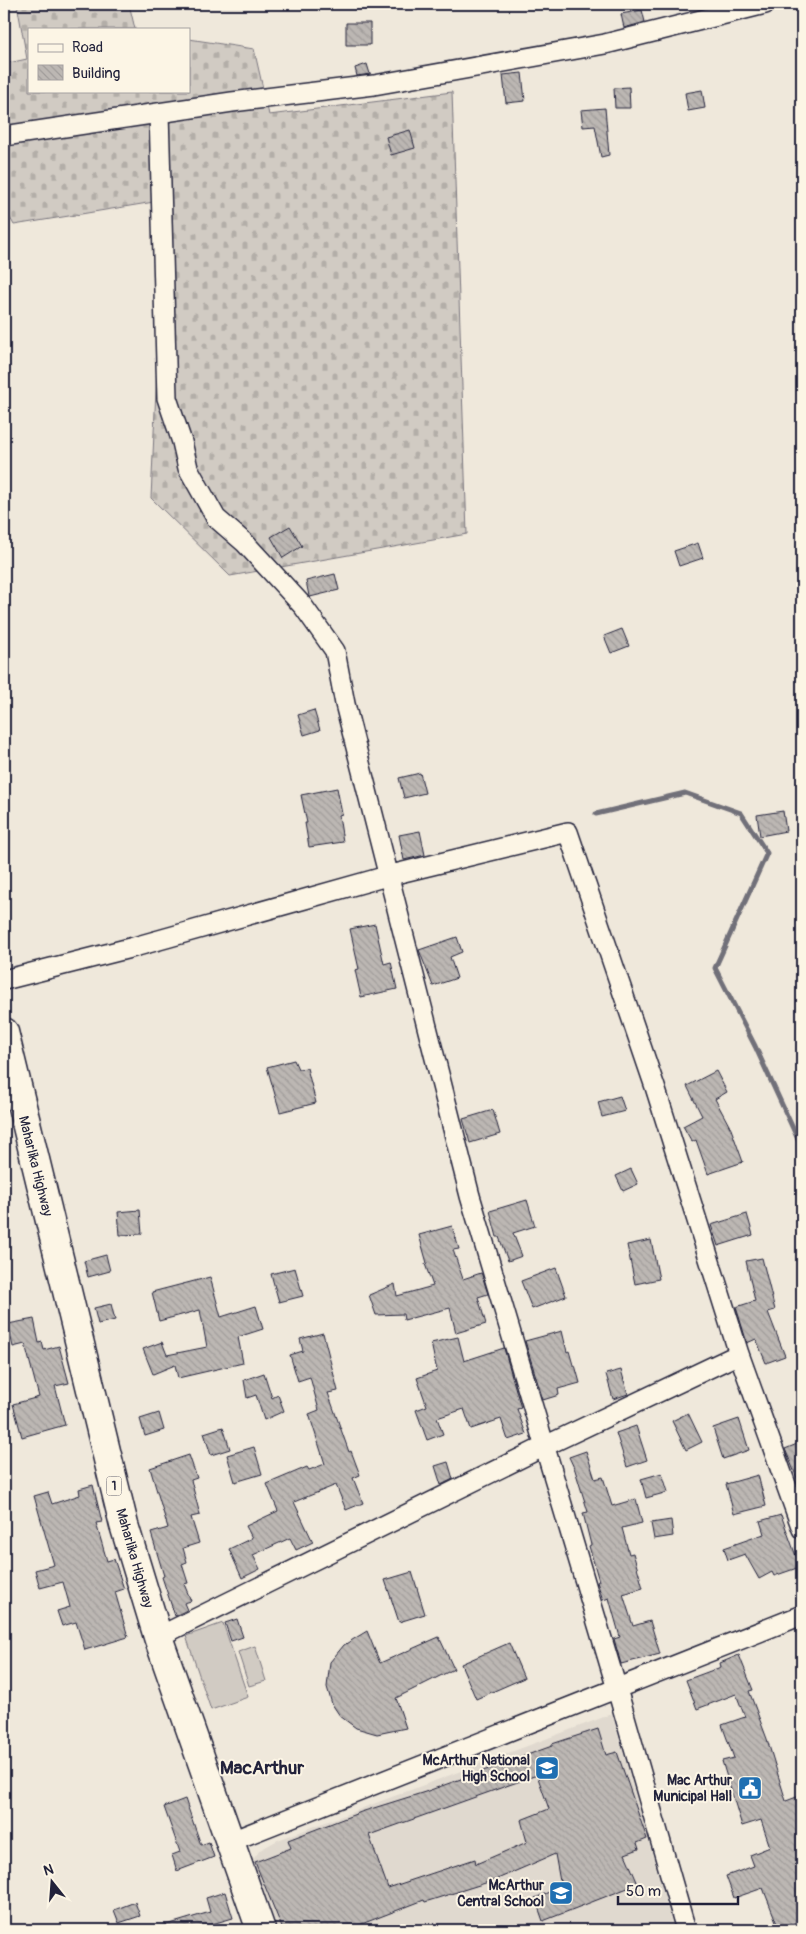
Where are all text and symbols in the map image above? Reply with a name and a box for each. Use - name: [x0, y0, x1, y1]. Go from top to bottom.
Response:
- legend: [28, 28, 190, 92]
- text: Road: [72, 38, 103, 57]
- text: Building: [72, 64, 120, 83]
- street label: Maharlika Highway: [15, 1114, 56, 1218]
- road number: 1: [106, 1476, 122, 1495]
- street label: Maharlika Highway: [112, 1506, 157, 1610]
- place label: McArthur National High School: [423, 1752, 530, 1785]
- school or university icon: McArthur National High School: [534, 1755, 560, 1781]
- district label: MacArthur: [220, 1756, 304, 1780]
- place label: Mac Arthur Municipal Hall: [653, 1772, 733, 1805]
- public building icon: Mac Arthur Municipal Hall: [737, 1775, 763, 1801]
- north arrow: [28, 1856, 78, 1906]
- text: N: [41, 1861, 55, 1880]
- scale bar: [618, 1874, 738, 1906]
- place label: McArthur Central School: [457, 1877, 545, 1910]
- school or university icon: McArthur Central School: [548, 1880, 574, 1906]
- text: 50 m: [626, 1882, 661, 1901]

